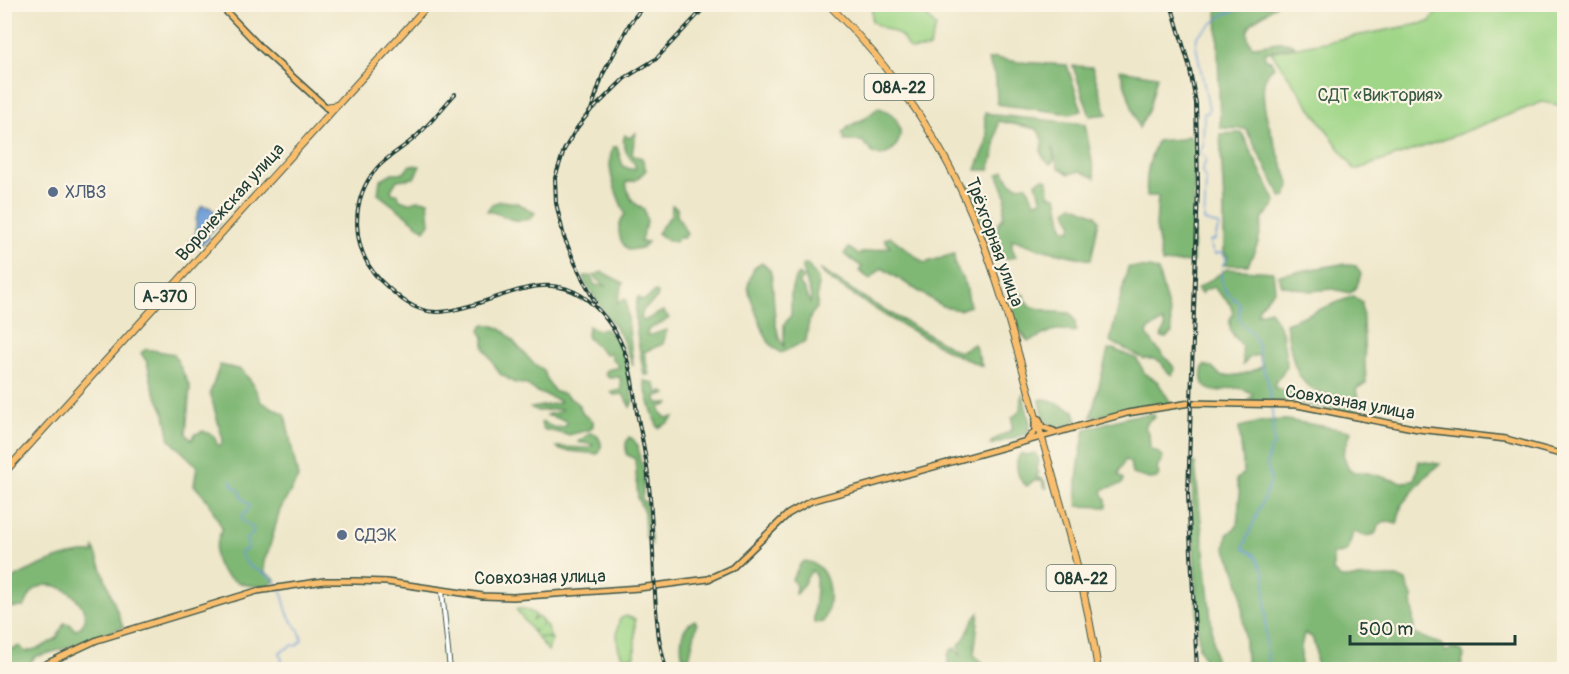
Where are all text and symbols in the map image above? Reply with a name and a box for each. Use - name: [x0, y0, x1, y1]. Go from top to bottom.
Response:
- road number: 08А-22: [864, 74, 934, 100]
- park label: СДТ «Виктория»: [1317, 84, 1443, 107]
- street label: Воронежская улица: [171, 138, 290, 266]
- street label: Трёхгорная улица: [960, 174, 1029, 310]
- place label: ХЛВЗ: [65, 181, 106, 204]
- marker: ХЛВЗ: [46, 185, 60, 199]
- road number: А-370: [135, 283, 195, 309]
- street label: Совхозная улица: [1283, 380, 1417, 425]
- place label: СДЭК: [354, 524, 397, 547]
- marker: СДЭК: [335, 528, 349, 542]
- street label: Совхозная улица: [474, 565, 606, 590]
- road number: 08А-22: [1046, 565, 1116, 591]
- scale bar: [1350, 608, 1515, 646]
- text: 500 m: [1359, 618, 1413, 641]

